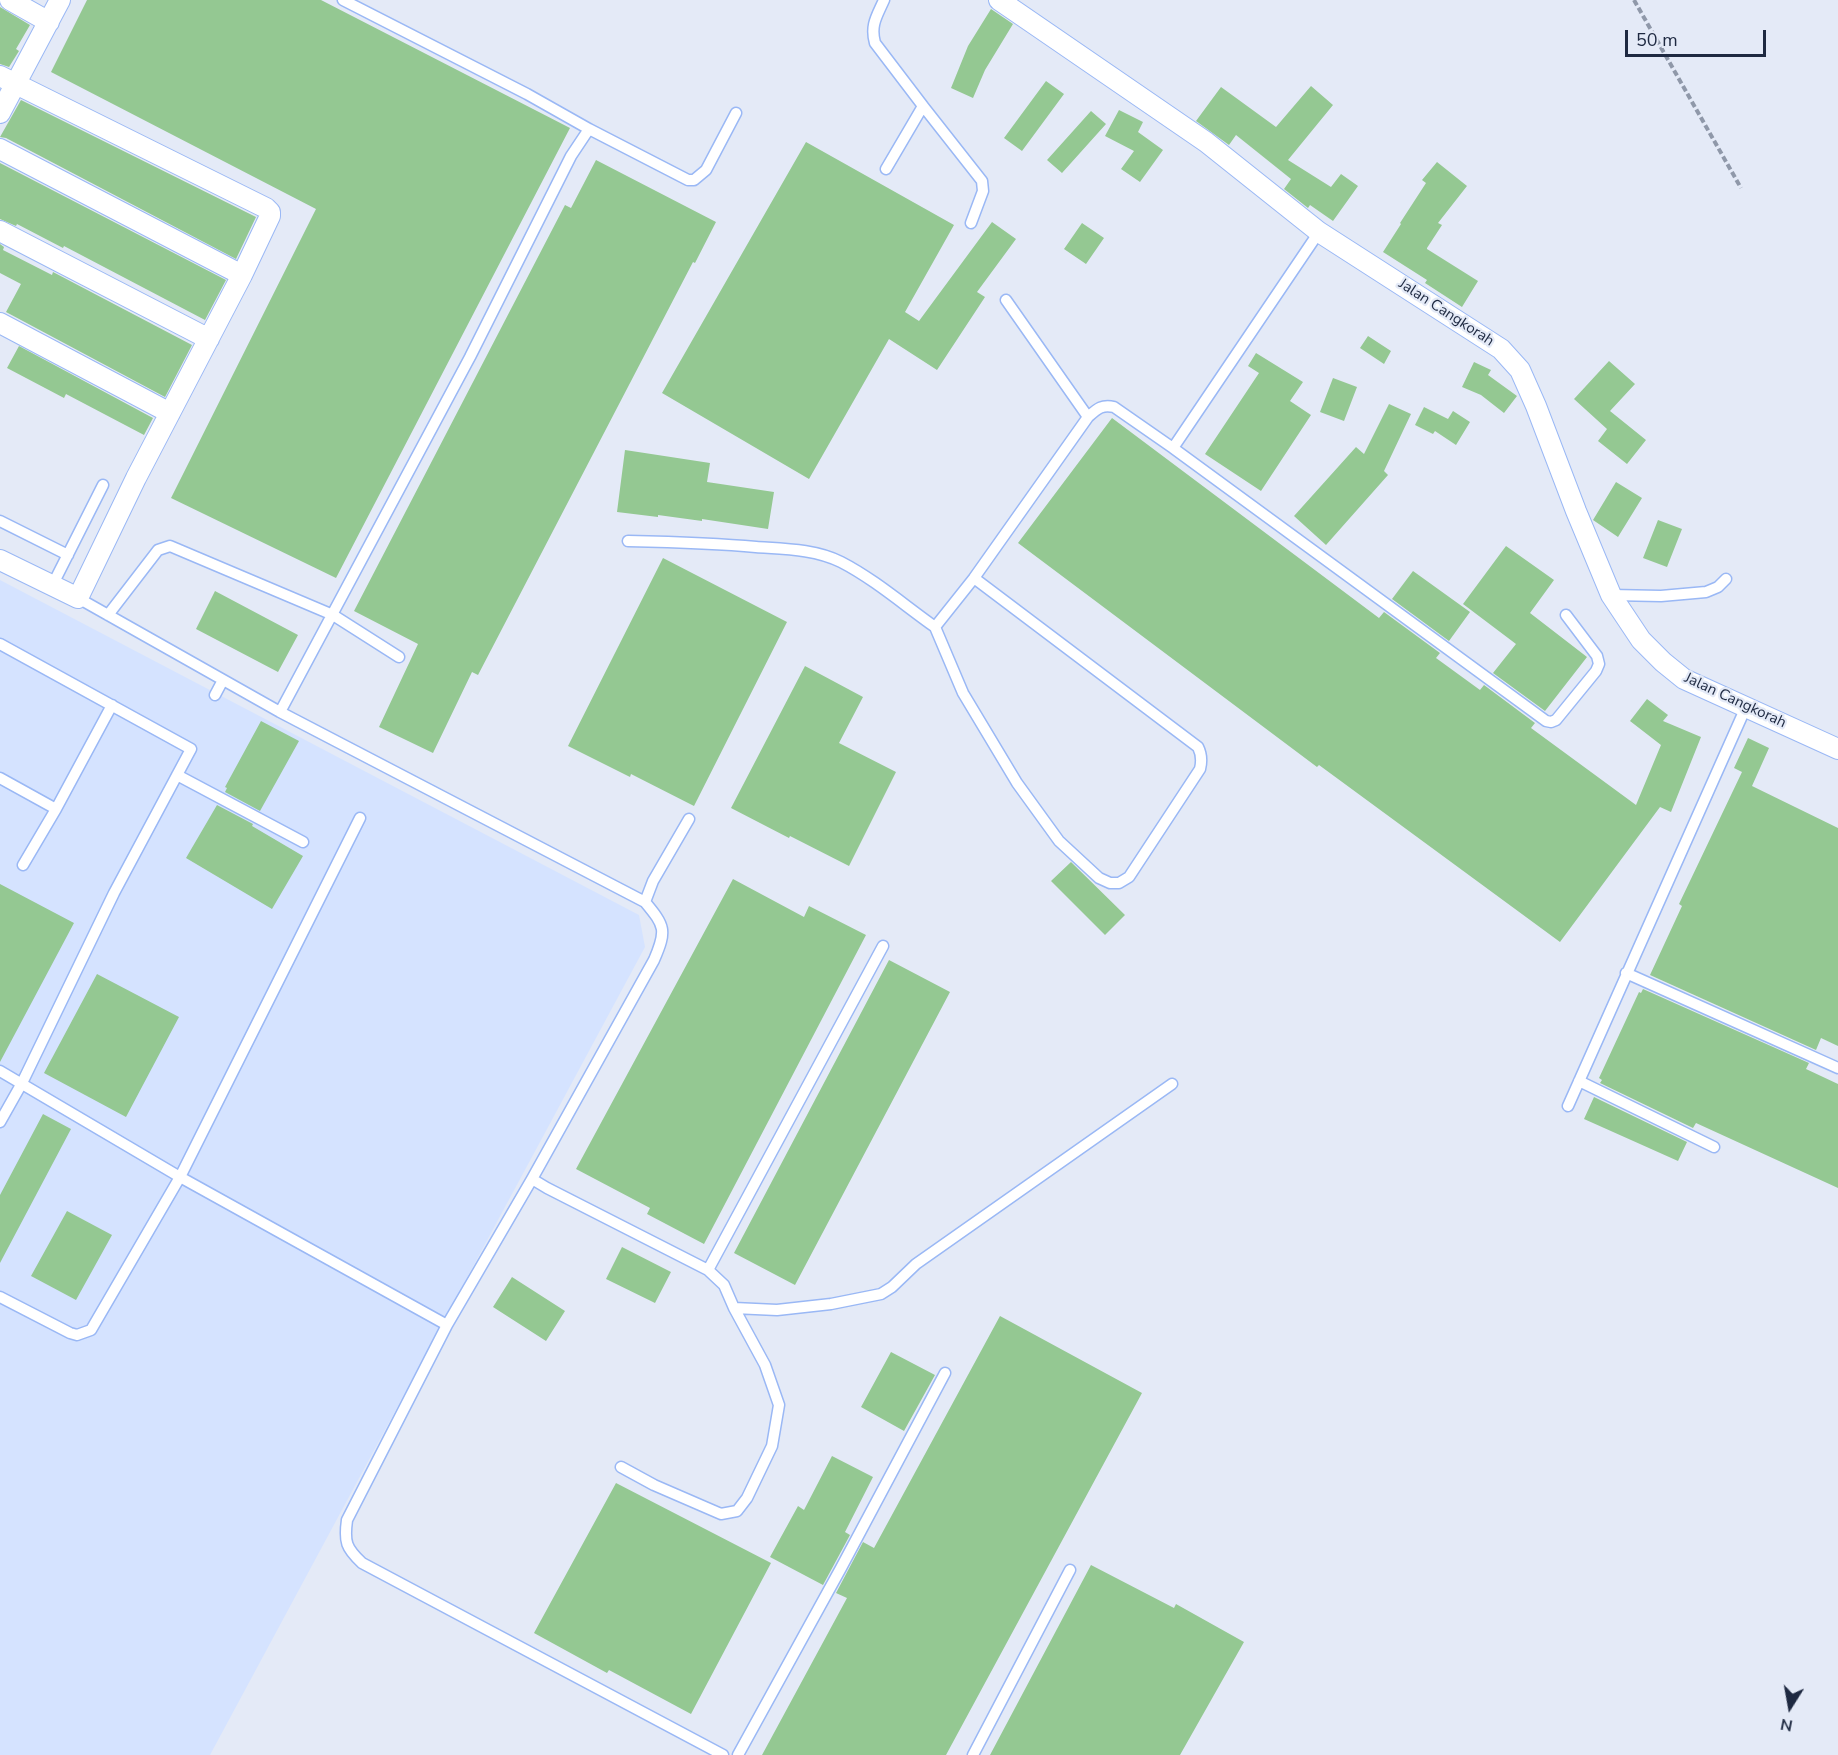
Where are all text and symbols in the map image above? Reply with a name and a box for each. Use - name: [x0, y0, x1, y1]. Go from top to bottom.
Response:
- scale bar: [1628, 18, 1769, 56]
- text: 50 m: [1636, 28, 1678, 52]
- street label: Jalan Cangkorah: [1395, 275, 1497, 351]
- street label: Jalan Cangkorah: [1681, 670, 1789, 732]
- north arrow: [1760, 1677, 1820, 1737]
- text: N: [1779, 1713, 1795, 1737]

